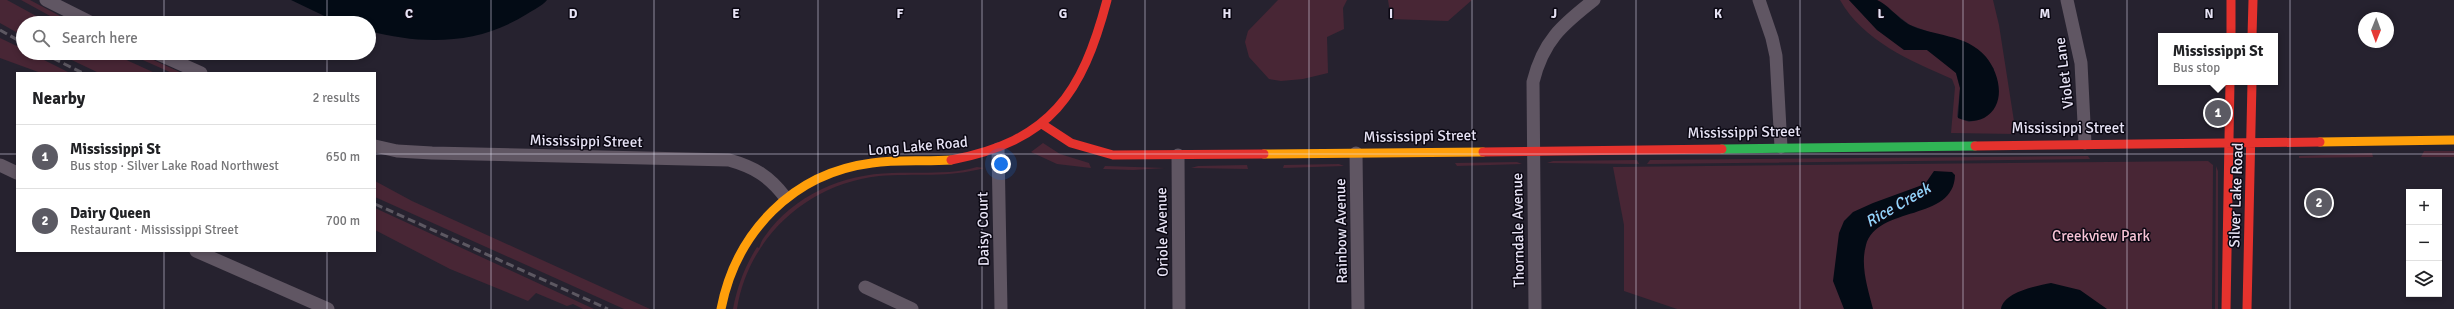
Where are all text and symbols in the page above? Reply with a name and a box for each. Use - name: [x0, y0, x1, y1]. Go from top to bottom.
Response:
- text: C: [405, 6, 413, 22]
- text: D: [569, 6, 578, 22]
- text: E: [732, 6, 740, 22]
- text: F: [897, 6, 904, 22]
- text: G: [1059, 6, 1067, 22]
- text: H: [1223, 6, 1231, 22]
- text: I: [1389, 6, 1393, 22]
- text: J: [1551, 6, 1557, 22]
- text: K: [1714, 6, 1722, 22]
- text: L: [1878, 6, 1885, 22]
- text: M: [2040, 6, 2051, 22]
- text: N: [2204, 6, 2214, 22]
- north arrow: [2358, 12, 2394, 48]
- search box: [16, 16, 376, 60]
- icon: search: [30, 27, 52, 49]
- text: Search here: [62, 29, 138, 47]
- popup: [2158, 33, 2278, 85]
- street label: Violet Lane: [2051, 36, 2077, 110]
- text: Mississippi St: [2173, 42, 2263, 60]
- text: Bus stop: [2173, 60, 2220, 76]
- text: Nearby: [32, 88, 85, 109]
- text: 2 results: [312, 90, 360, 106]
- pin: 1: [2205, 98, 2231, 128]
- street label: Mississippi Street: [2012, 119, 2124, 137]
- street label: Mississippi Street: [1687, 122, 1801, 142]
- street label: Mississippi Street: [1363, 126, 1477, 146]
- street label: Mississippi Street: [529, 131, 643, 151]
- street label: Long Lake Road: [867, 133, 969, 159]
- text: Mississippi St: [70, 140, 161, 158]
- street label: Silver Lake Road: [2225, 142, 2247, 248]
- text: 1: [41, 149, 49, 165]
- text: 650 m: [326, 149, 360, 165]
- your location: [991, 154, 1011, 174]
- text: Bus stop · Silver Lake Road Northwest: [70, 158, 279, 174]
- street label: Thorndale Avenue: [1508, 173, 1528, 287]
- water label: Rice Creek: [1862, 177, 1936, 232]
- street label: Rainbow Avenue: [1331, 178, 1351, 284]
- street label: Oriole Avenue: [1152, 187, 1172, 277]
- pin: 2: [2306, 188, 2332, 218]
- map controls: [2406, 189, 2442, 297]
- button: +: [2406, 189, 2442, 225]
- street label: Daisy Court: [973, 192, 993, 266]
- text: Dairy Queen: [70, 204, 151, 222]
- text: 2: [41, 213, 49, 229]
- text: 700 m: [326, 213, 360, 229]
- text: Restaurant · Mississippi Street: [70, 222, 239, 238]
- button: −: [2406, 225, 2442, 261]
- park label: Creekview Park: [2052, 227, 2150, 245]
- button: layers: [2406, 261, 2442, 297]

